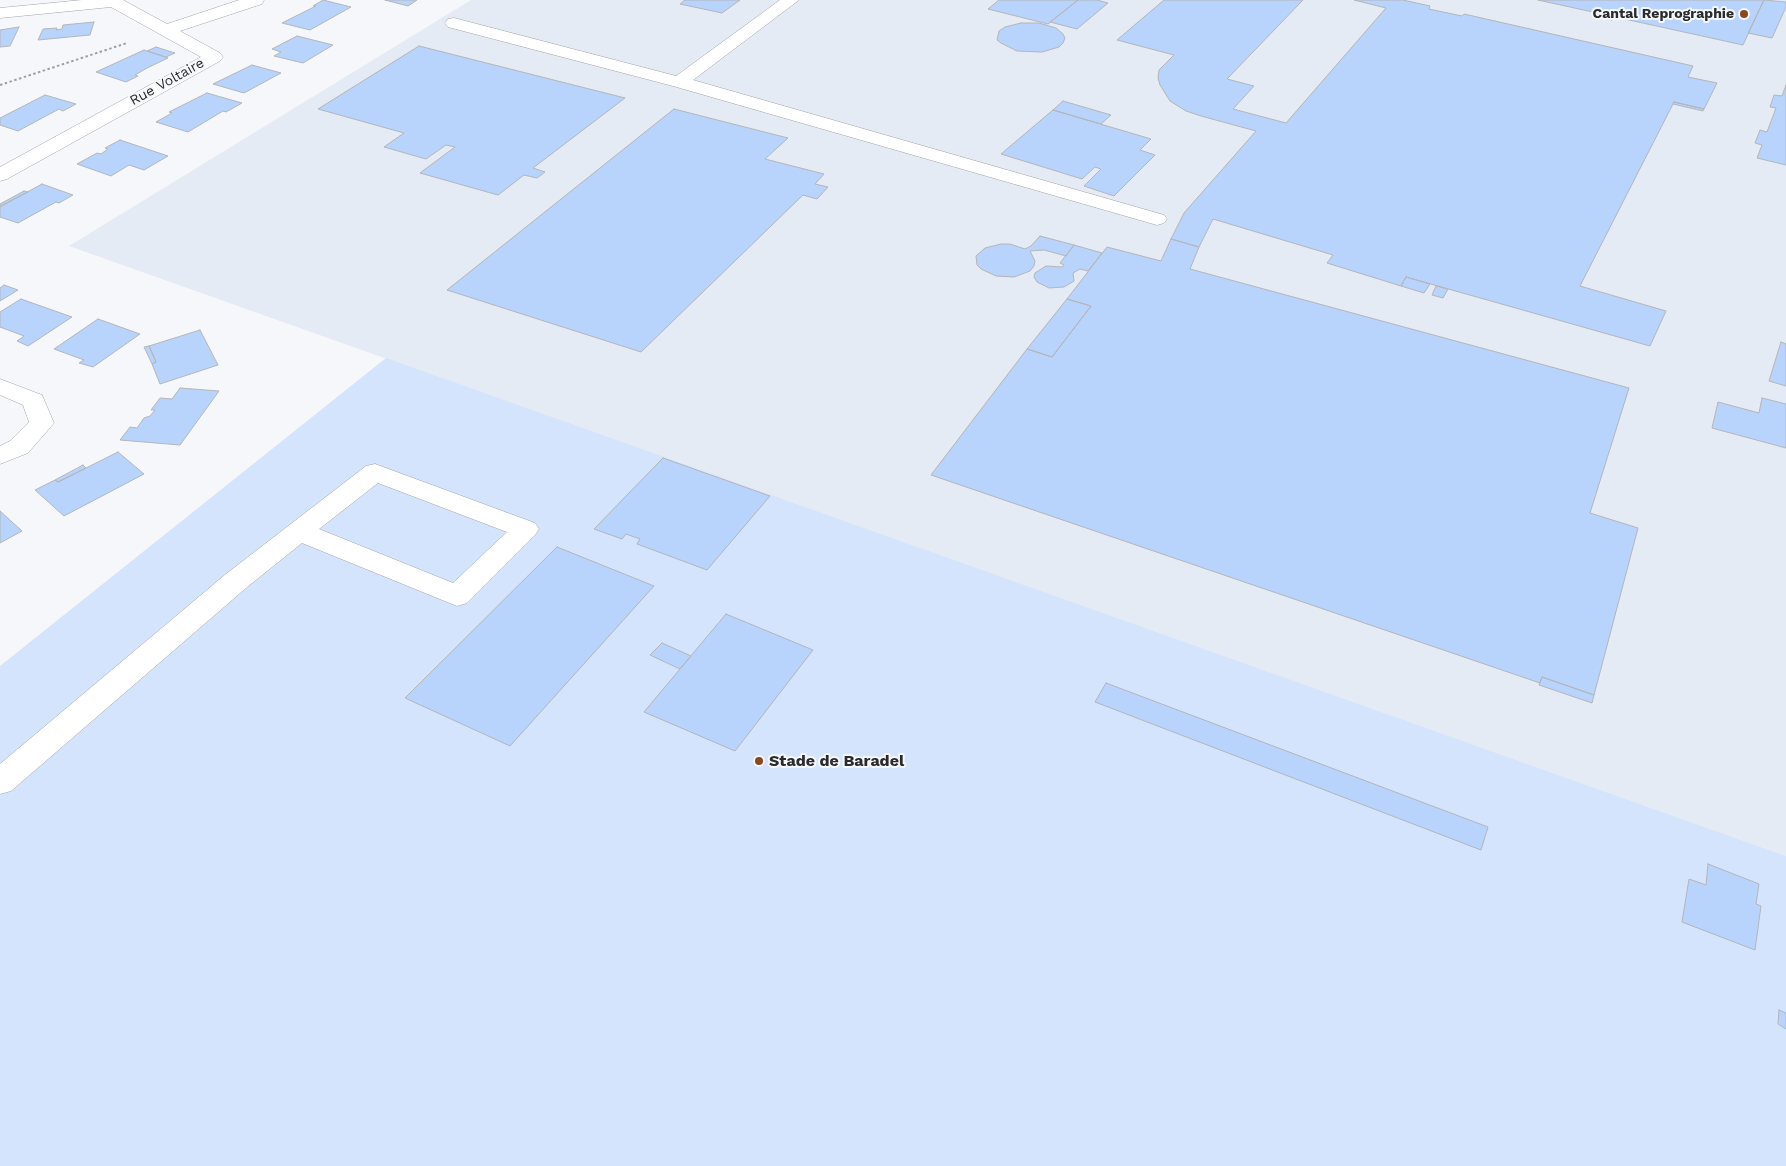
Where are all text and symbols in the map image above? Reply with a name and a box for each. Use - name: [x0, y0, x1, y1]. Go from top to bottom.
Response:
- place label: Cantal Reprographie: [1593, 6, 1734, 22]
- marker: Cantal Reprographie: [1738, 8, 1750, 20]
- street label: Rue Voltaire: [127, 55, 207, 109]
- place label: Stade de Baradel: [769, 751, 904, 771]
- marker: Stade de Baradel: [753, 755, 765, 767]

